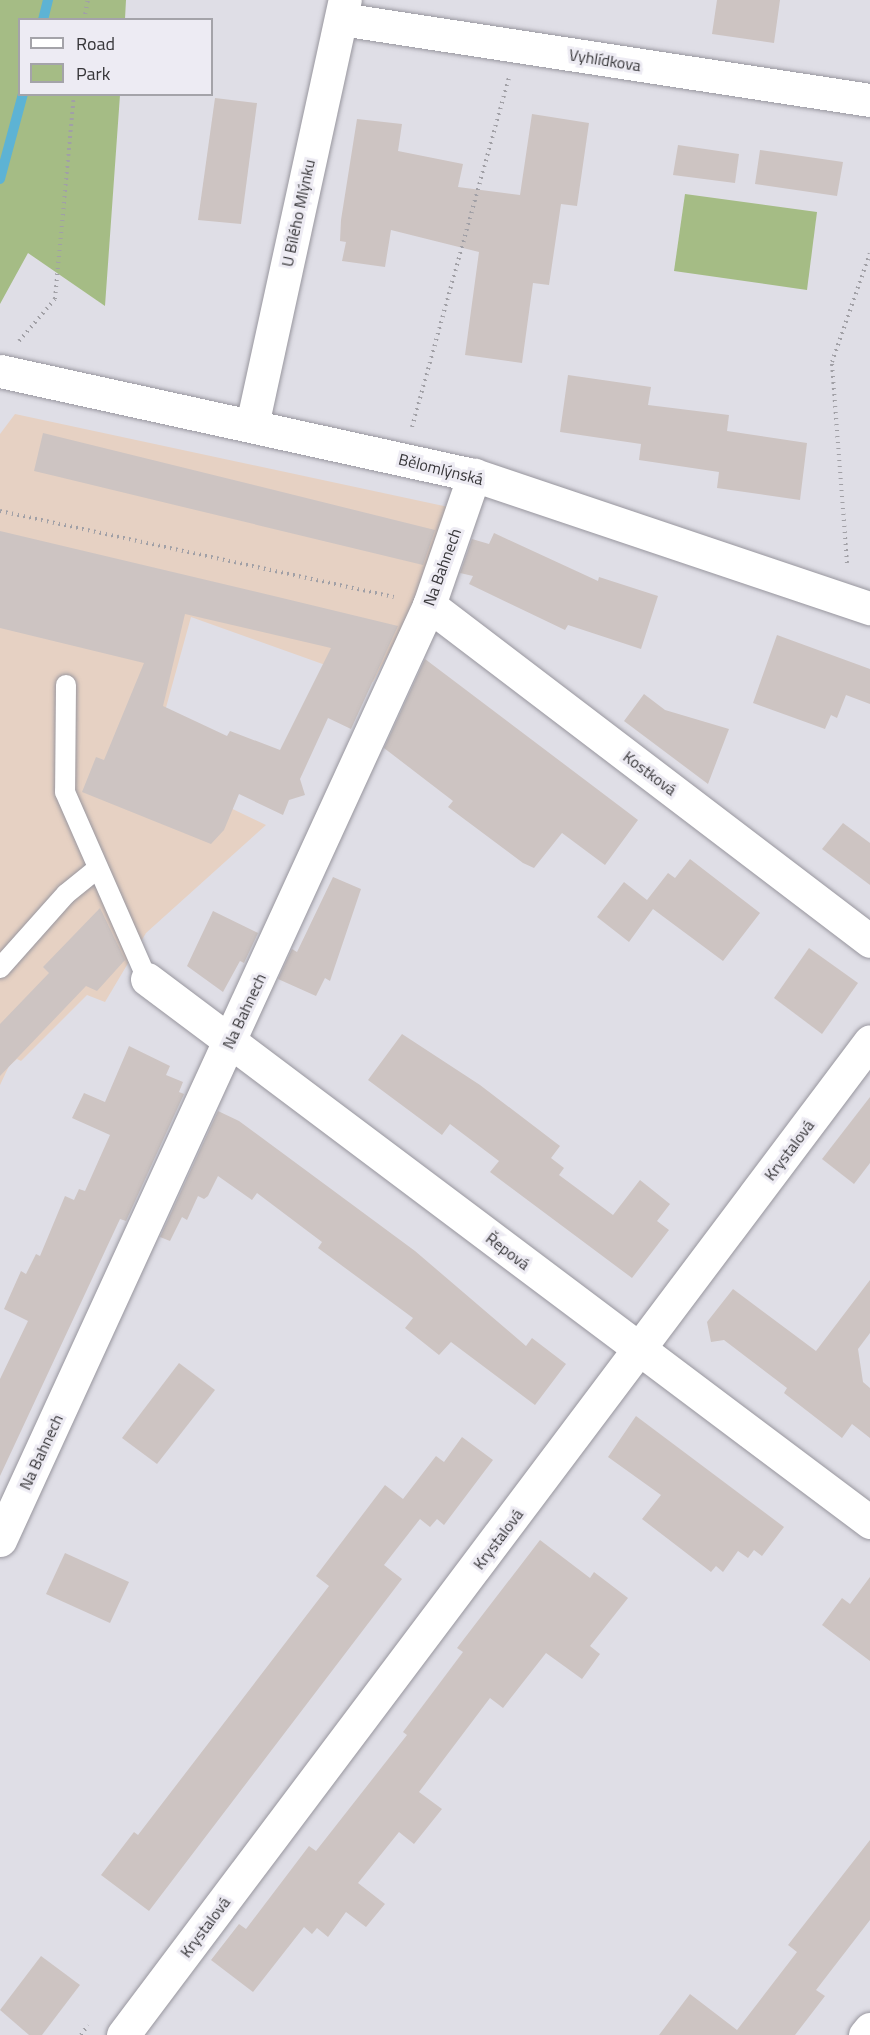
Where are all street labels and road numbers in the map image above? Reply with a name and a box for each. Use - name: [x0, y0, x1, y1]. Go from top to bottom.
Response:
- street label: Vyhlídkova: [568, 45, 642, 75]
- street label: U Bílého Mlýnku: [277, 158, 319, 268]
- street label: Bělomlýnská: [397, 449, 485, 489]
- street label: Na Bahnech: [419, 526, 465, 608]
- street label: Kostková: [620, 747, 680, 799]
- street label: Na Bahnech: [218, 970, 270, 1052]
- street label: Krystalová: [760, 1116, 818, 1184]
- street label: Řepová: [482, 1228, 534, 1274]
- street label: Na Bahnech: [15, 1411, 67, 1493]
- street label: Krystalová: [469, 1505, 527, 1573]
- street label: Krystalová: [176, 1893, 234, 1961]

